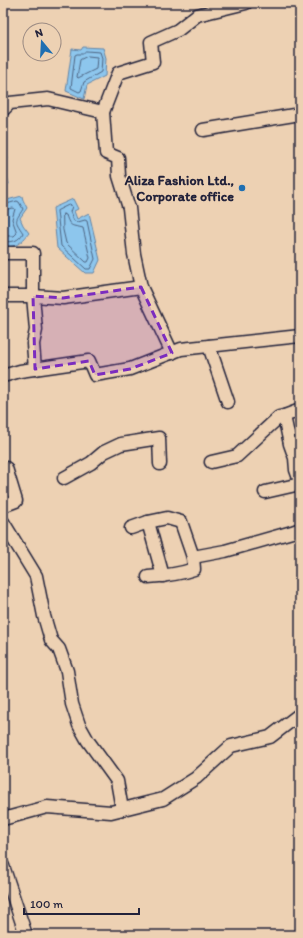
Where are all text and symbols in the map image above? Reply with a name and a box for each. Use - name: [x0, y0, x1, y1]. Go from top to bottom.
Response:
- north arrow: [22, 22, 62, 62]
- text: N: [34, 26, 45, 40]
- place label: Aliza Fashion Ltd., Corporate office: [124, 172, 234, 205]
- marker: Aliza Fashion Ltd., Corporate office: [237, 183, 247, 193]
- scale bar: [24, 890, 139, 916]
- text: 100 m: [30, 897, 63, 911]

